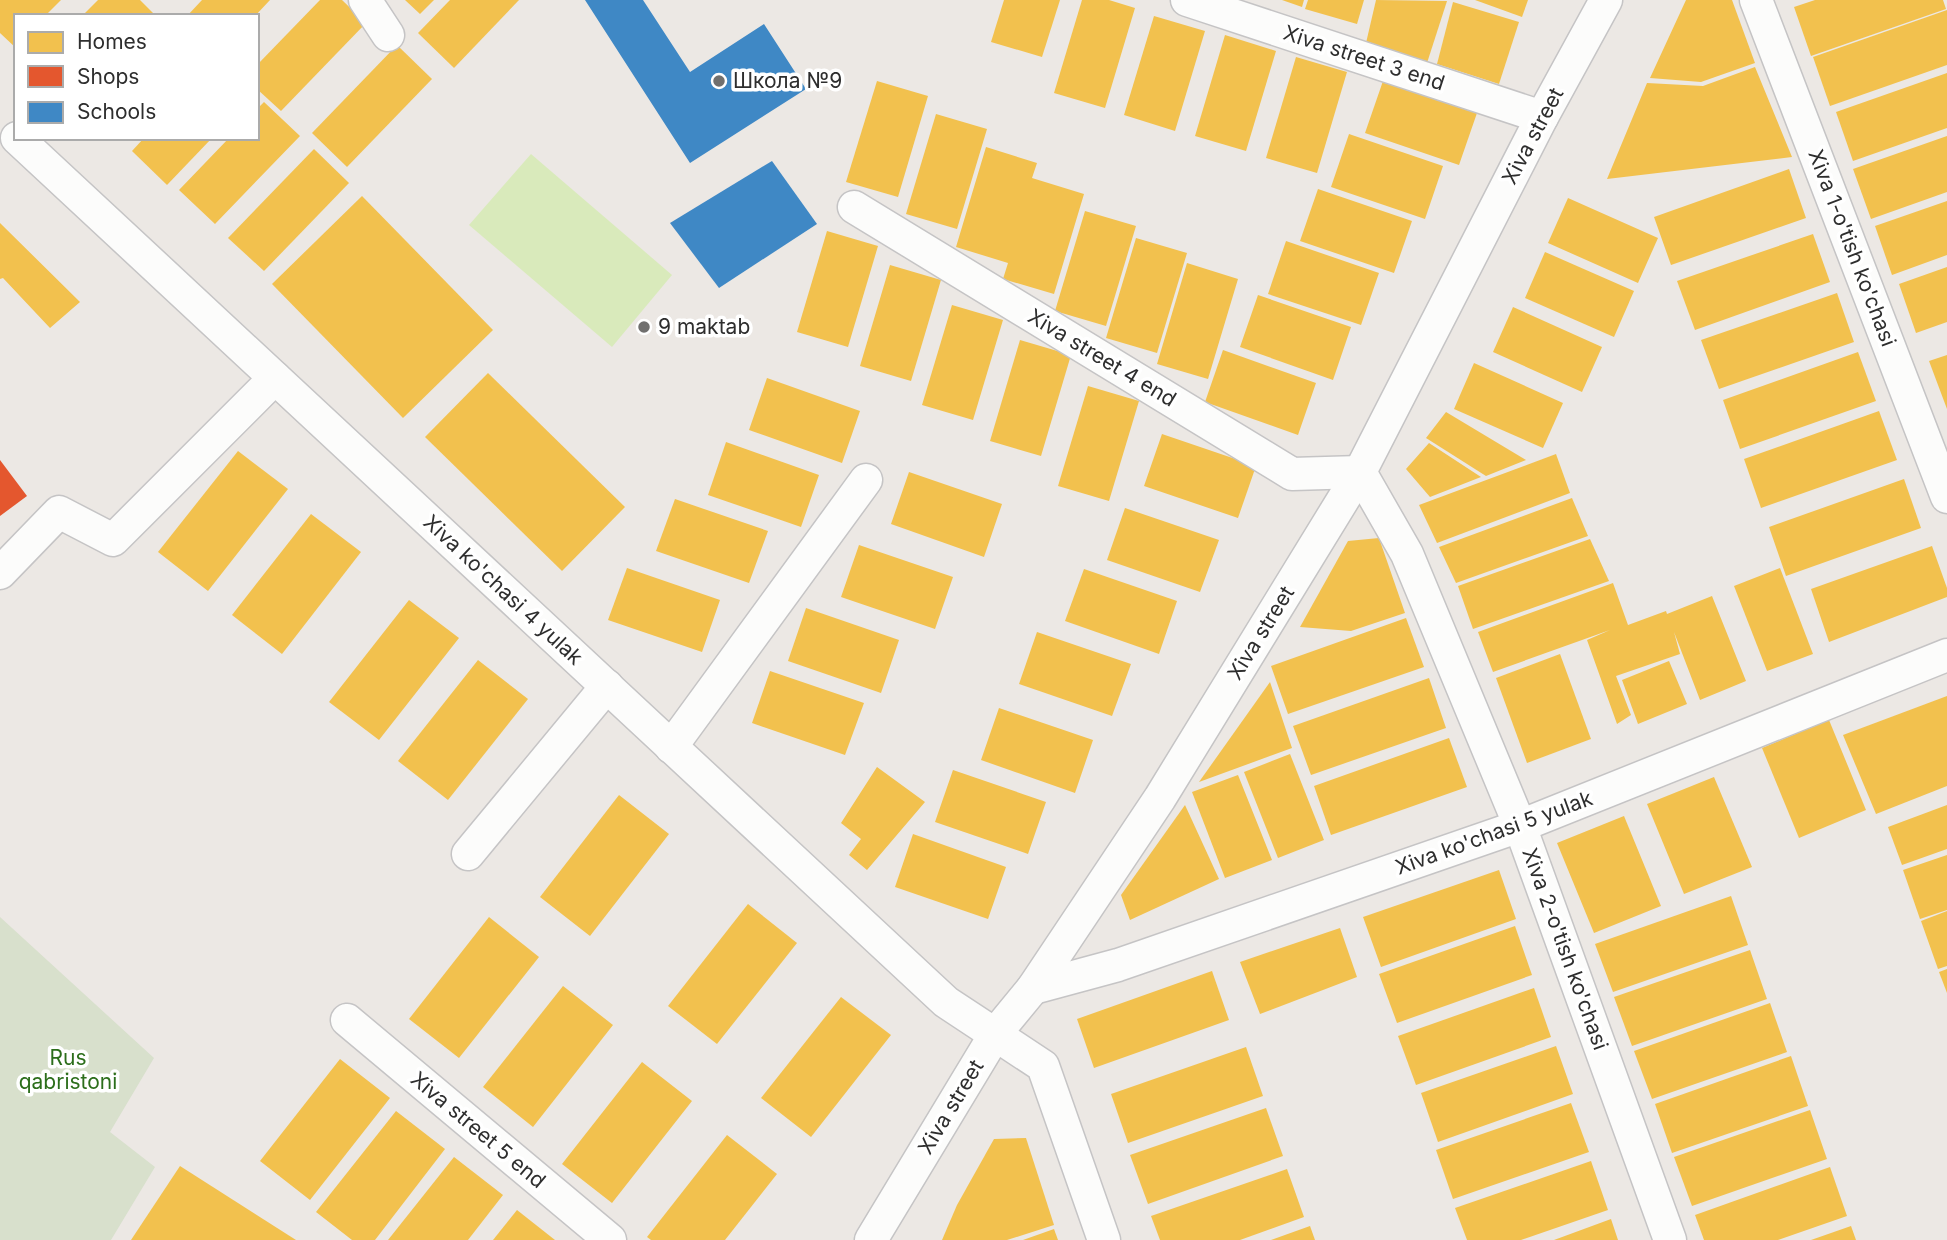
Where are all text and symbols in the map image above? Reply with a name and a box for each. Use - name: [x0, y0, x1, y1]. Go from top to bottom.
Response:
- legend: [14, 14, 259, 140]
- street label: Xiva street 3 end: [1280, 20, 1448, 95]
- text: Homes: [77, 29, 147, 54]
- text: Shops: [77, 64, 139, 89]
- place label: Школа №9: [733, 68, 842, 93]
- marker: Школа №9: [711, 73, 727, 89]
- street label: Xiva street: [1497, 83, 1568, 188]
- text: Schools: [77, 99, 156, 124]
- street label: Xiva 1-o'tish ko'chasi: [1803, 146, 1902, 350]
- street label: Xiva street 4 end: [1024, 303, 1181, 412]
- place label: 9 maktab: [658, 314, 750, 339]
- marker: 9 maktab: [636, 319, 652, 335]
- street label: Xiva ko'chasi 4 yulak: [419, 509, 588, 670]
- street label: Xiva street: [1222, 581, 1299, 684]
- street label: Xiva ko'chasi 5 yulak: [1392, 785, 1596, 880]
- street label: Xiva 2-o'tish ko'chasi: [1517, 845, 1614, 1053]
- park label: Rus qabristoni: [19, 1045, 117, 1094]
- street label: Xiva street: [913, 1055, 989, 1158]
- street label: Xiva street 5 end: [406, 1066, 551, 1193]

